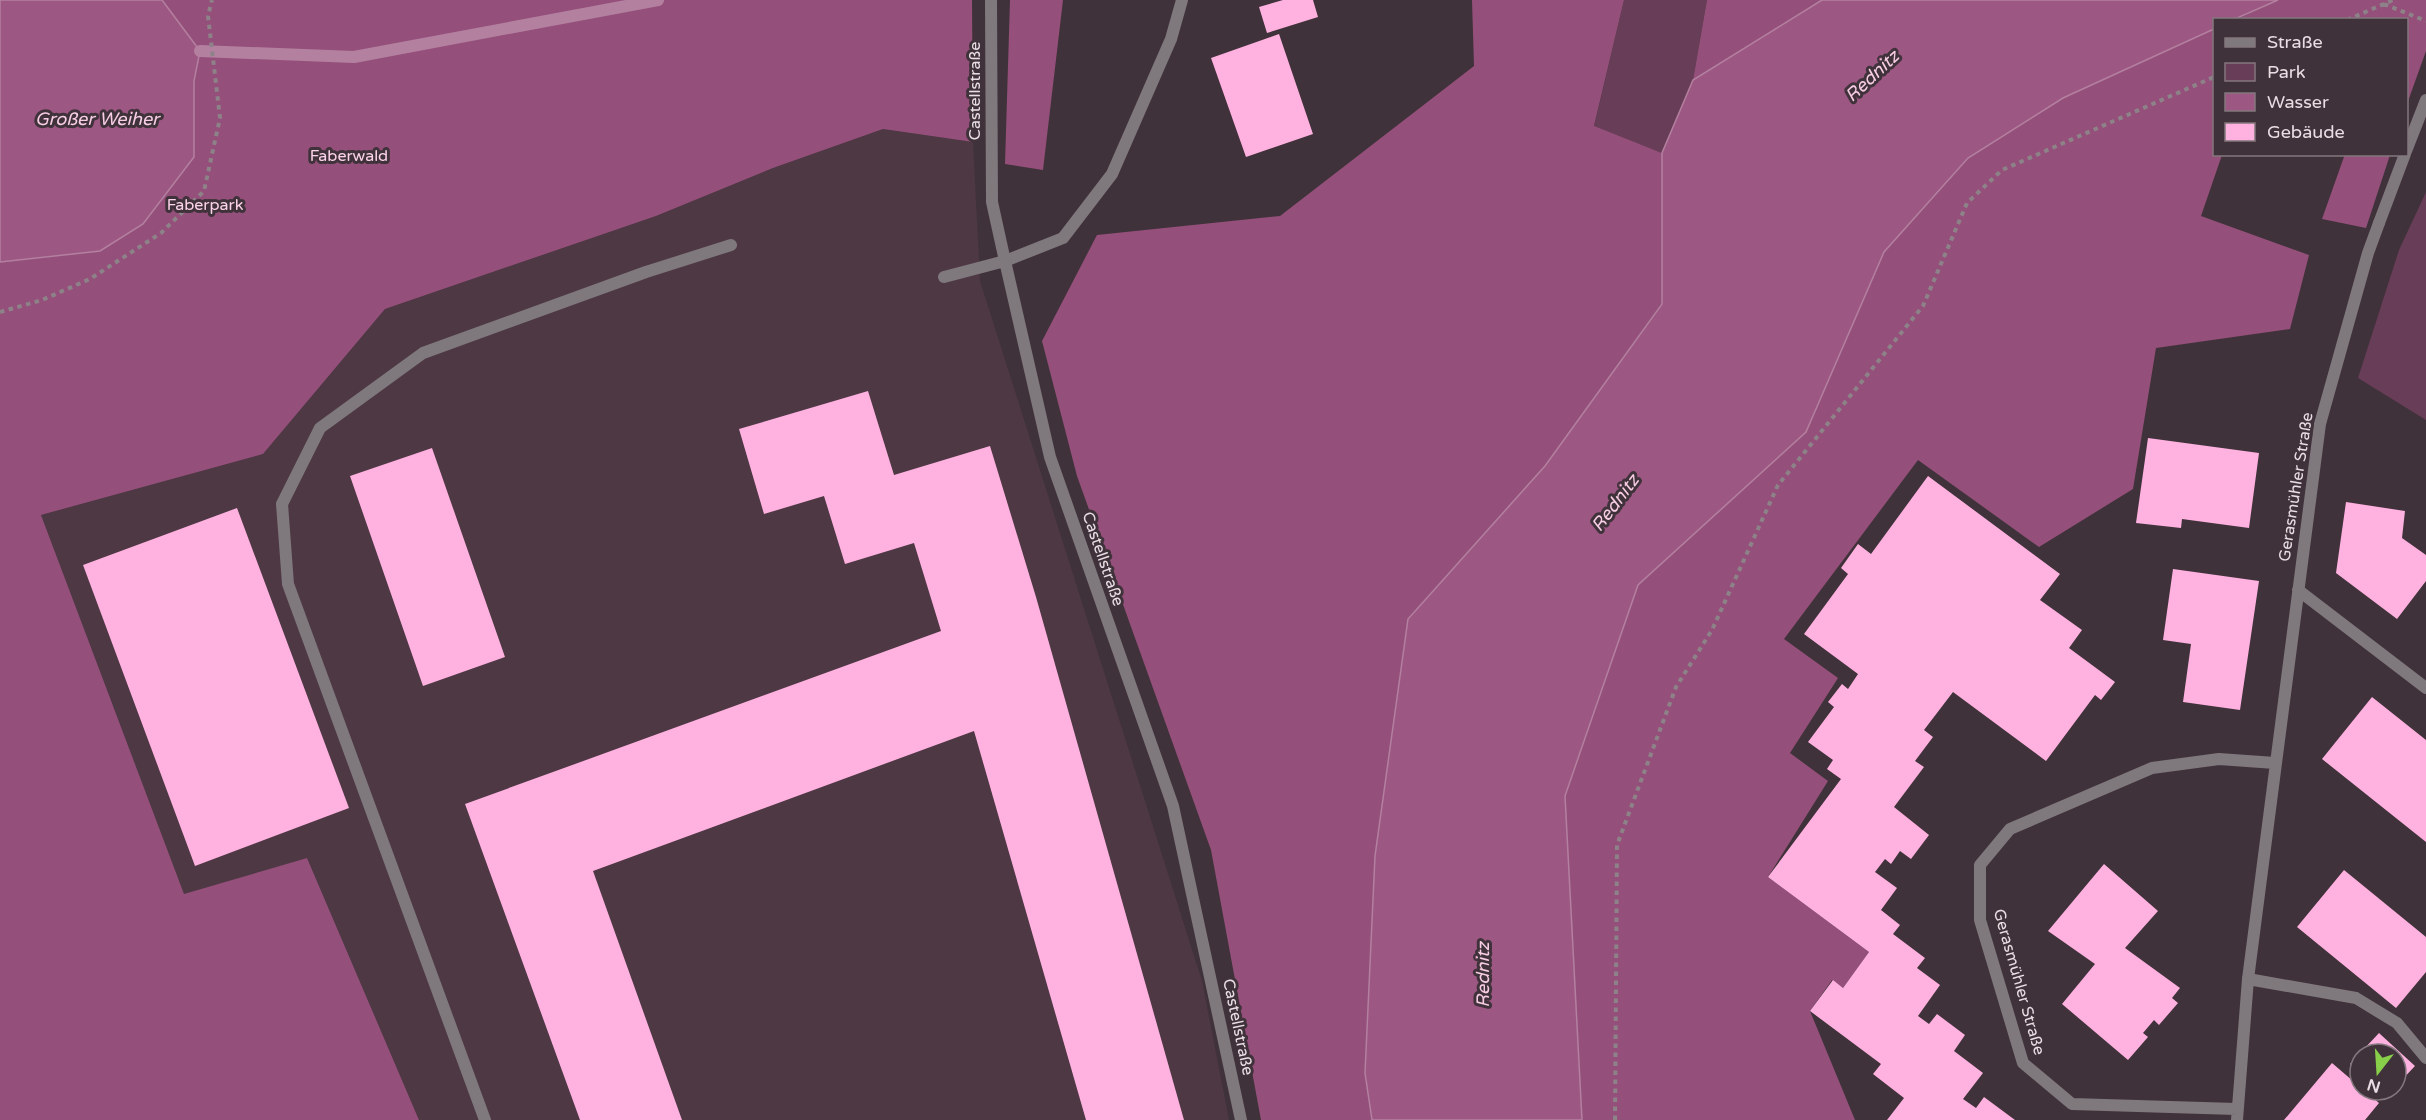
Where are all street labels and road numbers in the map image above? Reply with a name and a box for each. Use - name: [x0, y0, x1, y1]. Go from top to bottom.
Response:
- street label: Castellstraße: [965, 42, 985, 140]
- street label: Gerasmühler Straße: [2274, 411, 2318, 563]
- street label: Castellstraße: [1078, 509, 1128, 609]
- street label: Gerasmühler Straße: [1989, 907, 2049, 1057]
- street label: Castellstraße: [1218, 977, 1258, 1077]

